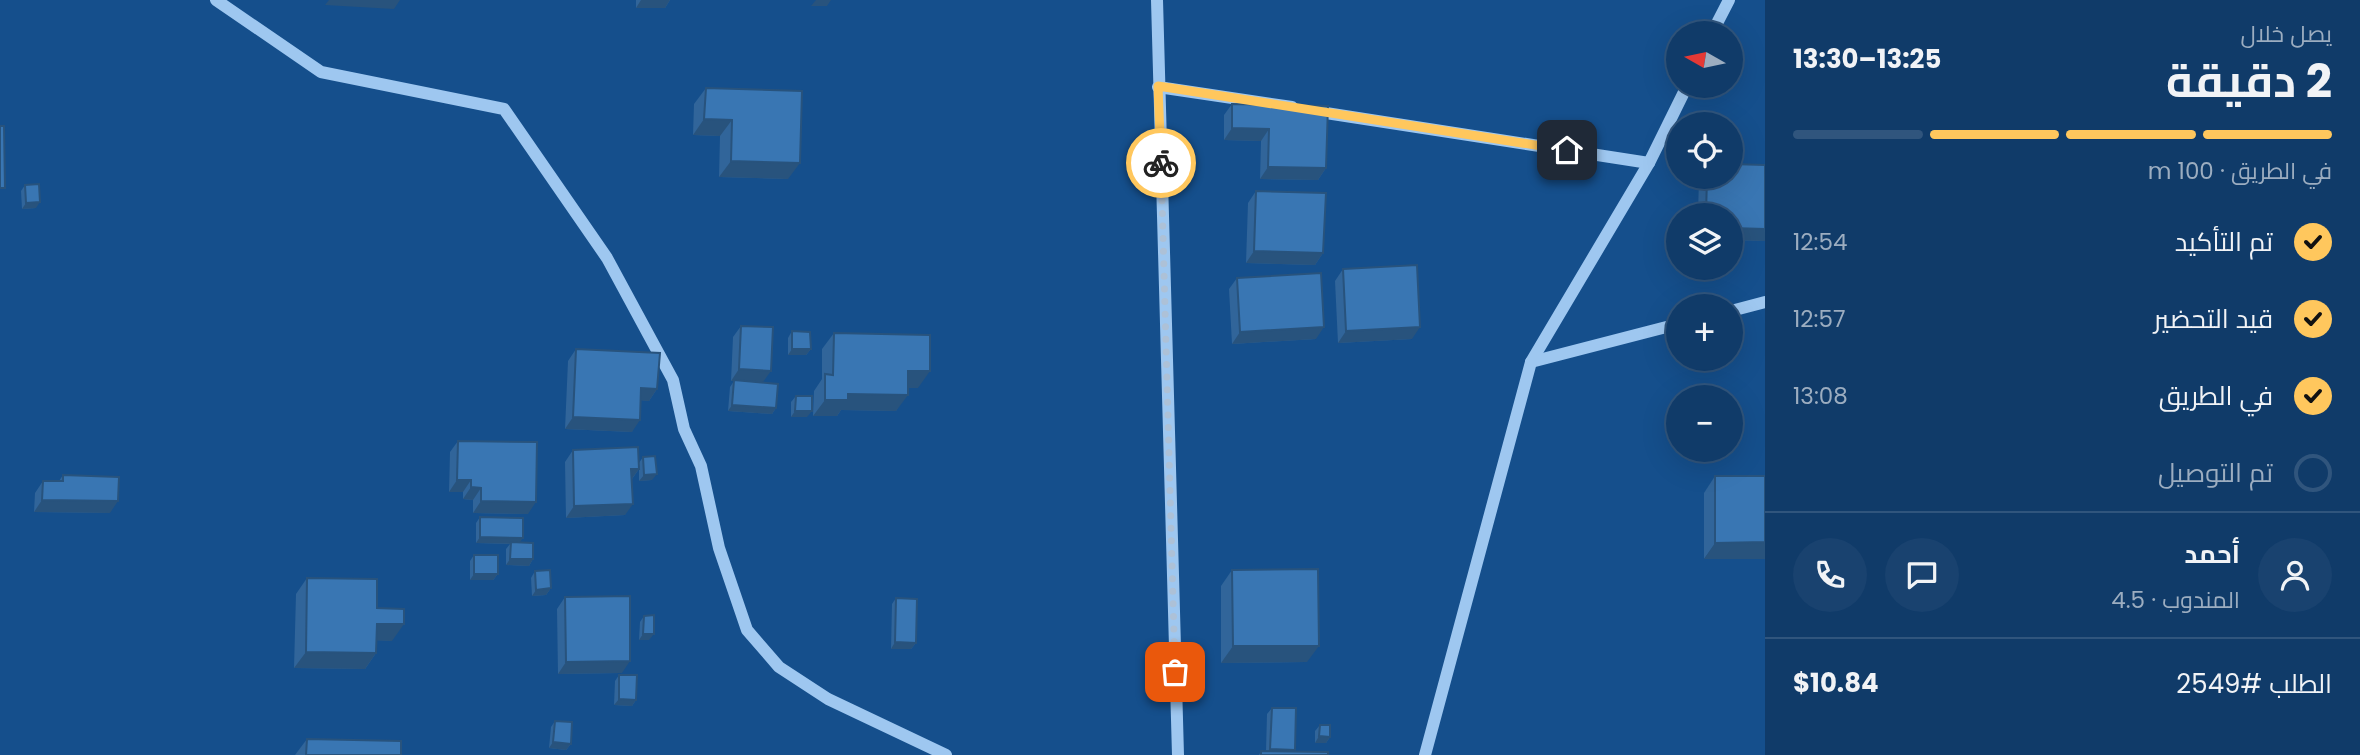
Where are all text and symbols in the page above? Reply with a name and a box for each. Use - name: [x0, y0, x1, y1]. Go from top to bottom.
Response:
- text: يصل خلال: [2241, 18, 2332, 50]
- north arrow: [1666, 21, 1743, 98]
- map controls: [1666, 21, 1743, 462]
- text: 13:25–13:30: [1793, 41, 1941, 77]
- text: 2 دقيقة: [2166, 49, 2332, 113]
- button: locate: [1666, 112, 1743, 189]
- pin: [1537, 120, 1597, 180]
- courier: [1126, 128, 1196, 198]
- icon: home: [1548, 131, 1586, 169]
- icon: bike: [1142, 144, 1180, 182]
- text: في الطريق · 100 m: [2148, 155, 2332, 187]
- button: layers: [1666, 203, 1743, 280]
- icon: check: [2294, 223, 2332, 261]
- text: تم التأكيد: [2175, 224, 2273, 260]
- text: 12:54: [1793, 226, 1847, 258]
- button: +: [1666, 294, 1743, 371]
- icon: check: [2294, 300, 2332, 338]
- text: قيد التحضير: [2154, 301, 2273, 337]
- text: 12:57: [1793, 303, 1846, 335]
- icon: check: [2294, 377, 2332, 415]
- text: في الطريق: [2159, 378, 2273, 414]
- text: 13:08: [1793, 380, 1848, 412]
- button: −: [1666, 385, 1743, 462]
- text: تم التوصيل: [2158, 455, 2273, 491]
- text: أحمد: [2184, 536, 2240, 572]
- button: phone: [1793, 538, 1867, 612]
- button: chat: [1885, 538, 1959, 612]
- button: person: [2258, 538, 2332, 612]
- text: المندوب · 4.5: [2111, 584, 2240, 616]
- pin: [1145, 642, 1205, 702]
- icon: bag: [1156, 653, 1194, 691]
- text: $10.84: [1793, 665, 1879, 701]
- text: الطلب #2549: [2176, 666, 2332, 702]

